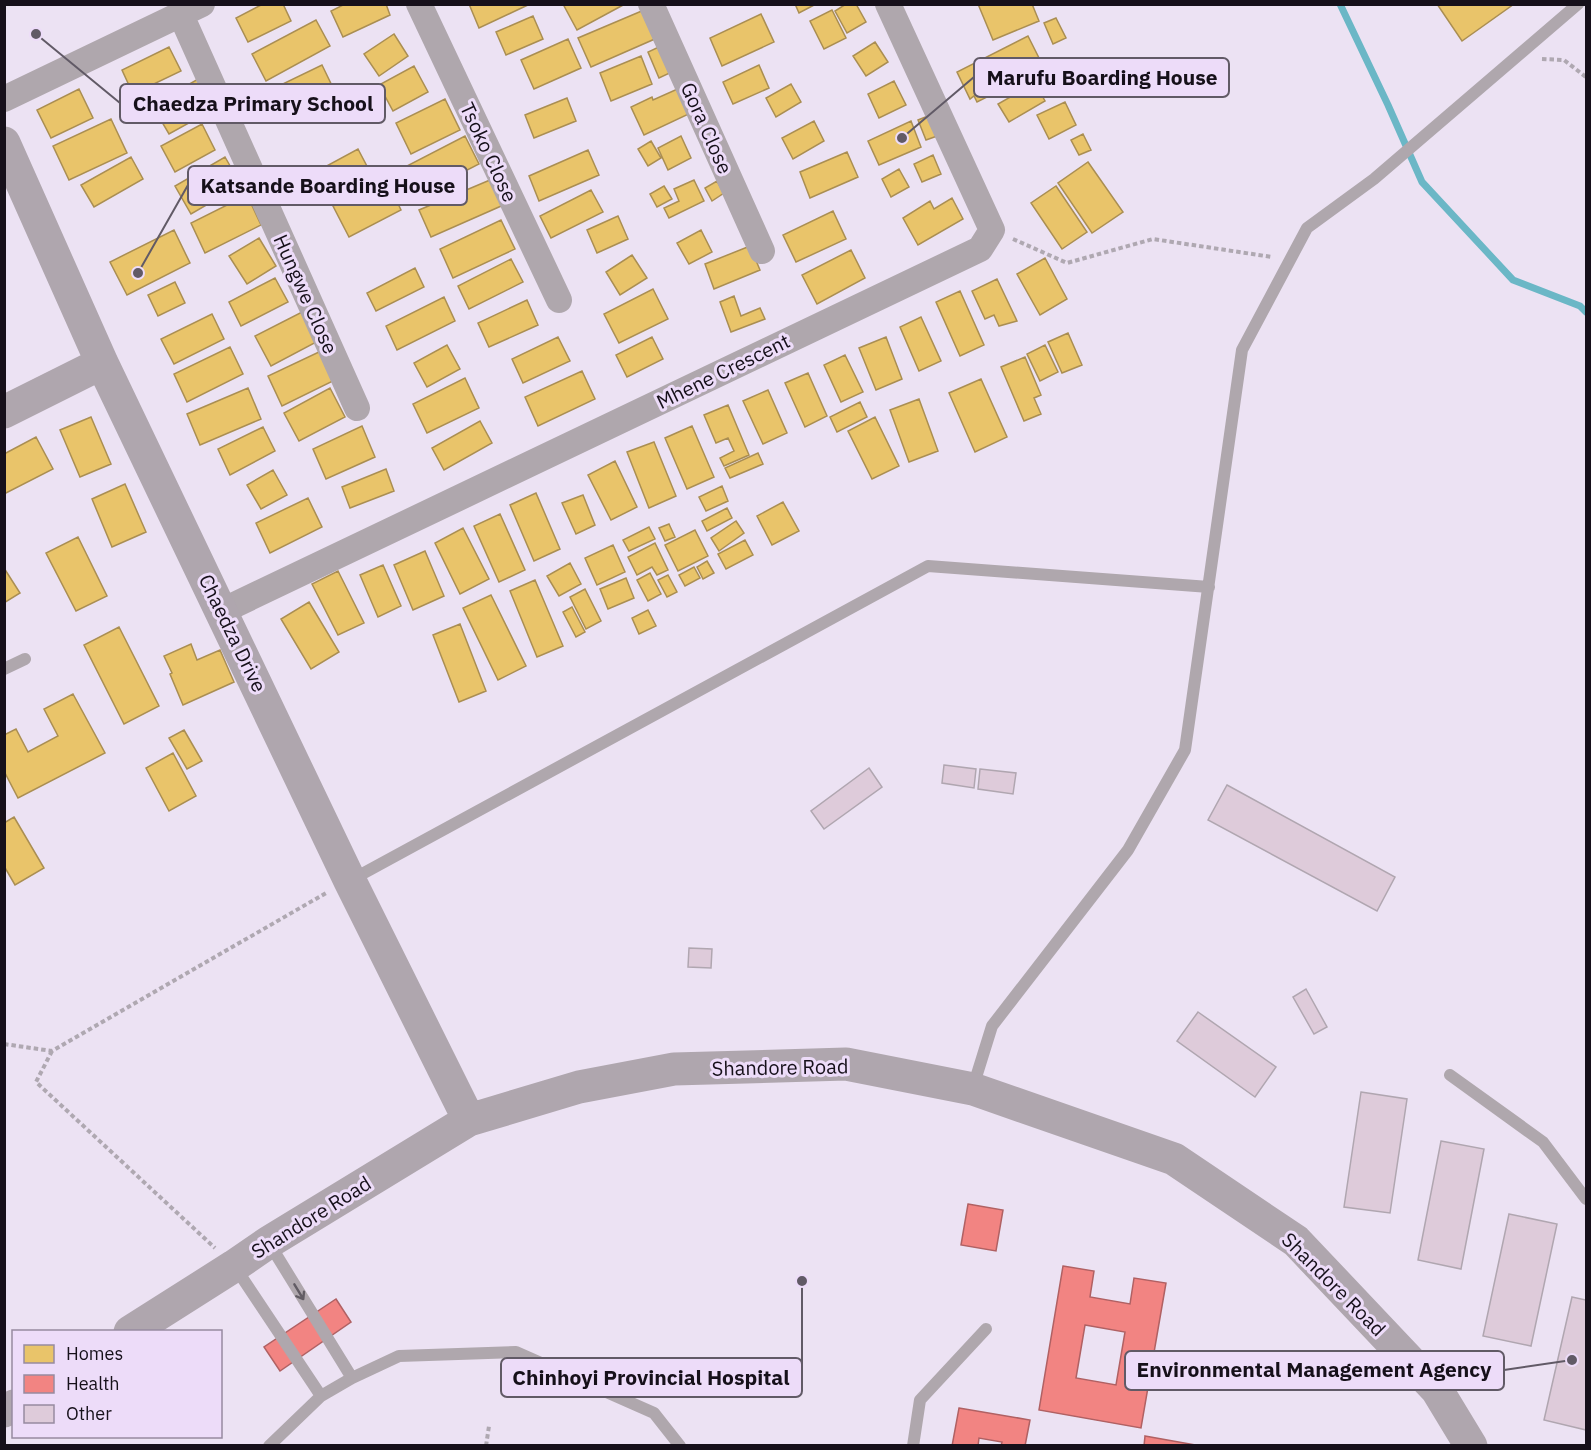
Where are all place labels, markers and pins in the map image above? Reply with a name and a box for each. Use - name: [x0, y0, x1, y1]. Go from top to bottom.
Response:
- callout: Marufu Boarding House: [974, 58, 1229, 97]
- callout: Chaedza Primary School: [120, 84, 385, 123]
- callout: Katsande Boarding House: [188, 166, 467, 205]
- callout: Environmental Management Agency: [1125, 1351, 1504, 1390]
- callout: Chinhoyi Provincial Hospital: [501, 1358, 802, 1397]

